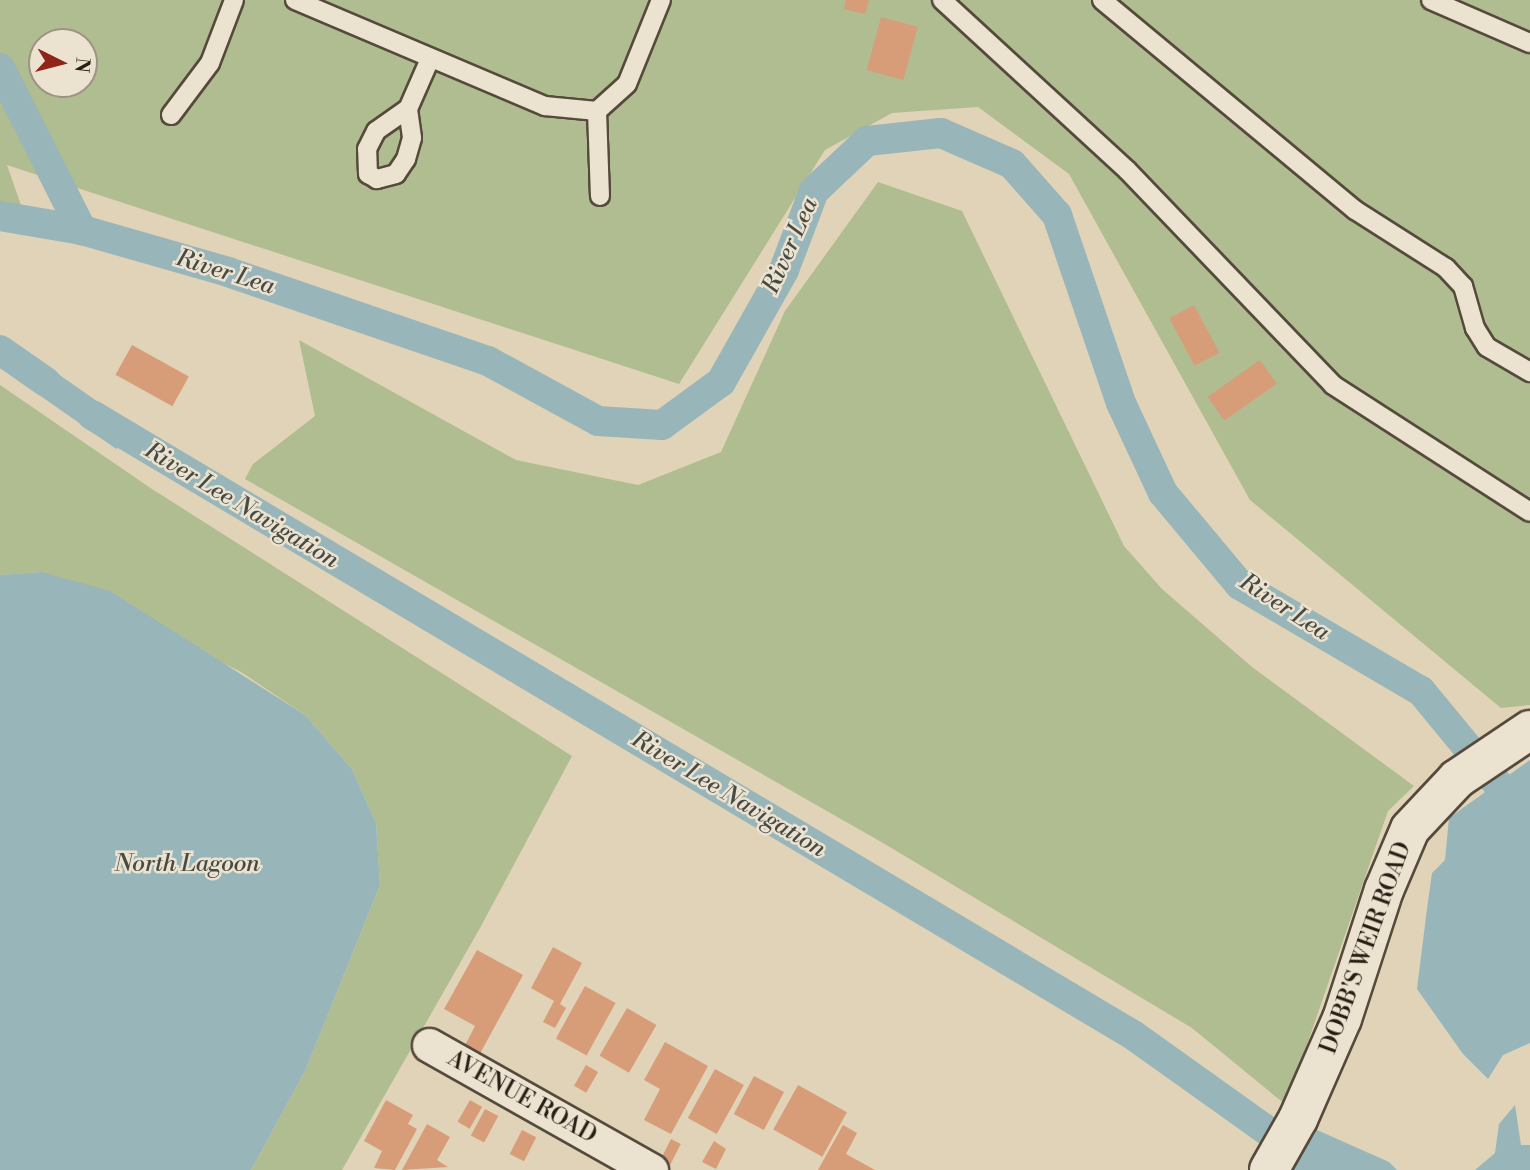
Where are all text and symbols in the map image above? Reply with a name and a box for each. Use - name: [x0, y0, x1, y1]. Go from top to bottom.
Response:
- north arrow: [28, 28, 98, 98]
- text: N: [69, 56, 95, 74]
- water label: River Lea: [757, 194, 825, 298]
- water label: River Lea: [172, 244, 278, 302]
- water label: River Lee Navigation: [139, 437, 343, 575]
- water label: River Lea: [1234, 568, 1334, 648]
- water label: River Lee Navigation: [626, 726, 830, 864]
- street label: DOBB'S WEIR ROAD: [1315, 838, 1417, 1058]
- water label: North Lagoon: [114, 851, 260, 879]
- street label: AVENUE ROAD: [443, 1045, 601, 1149]

